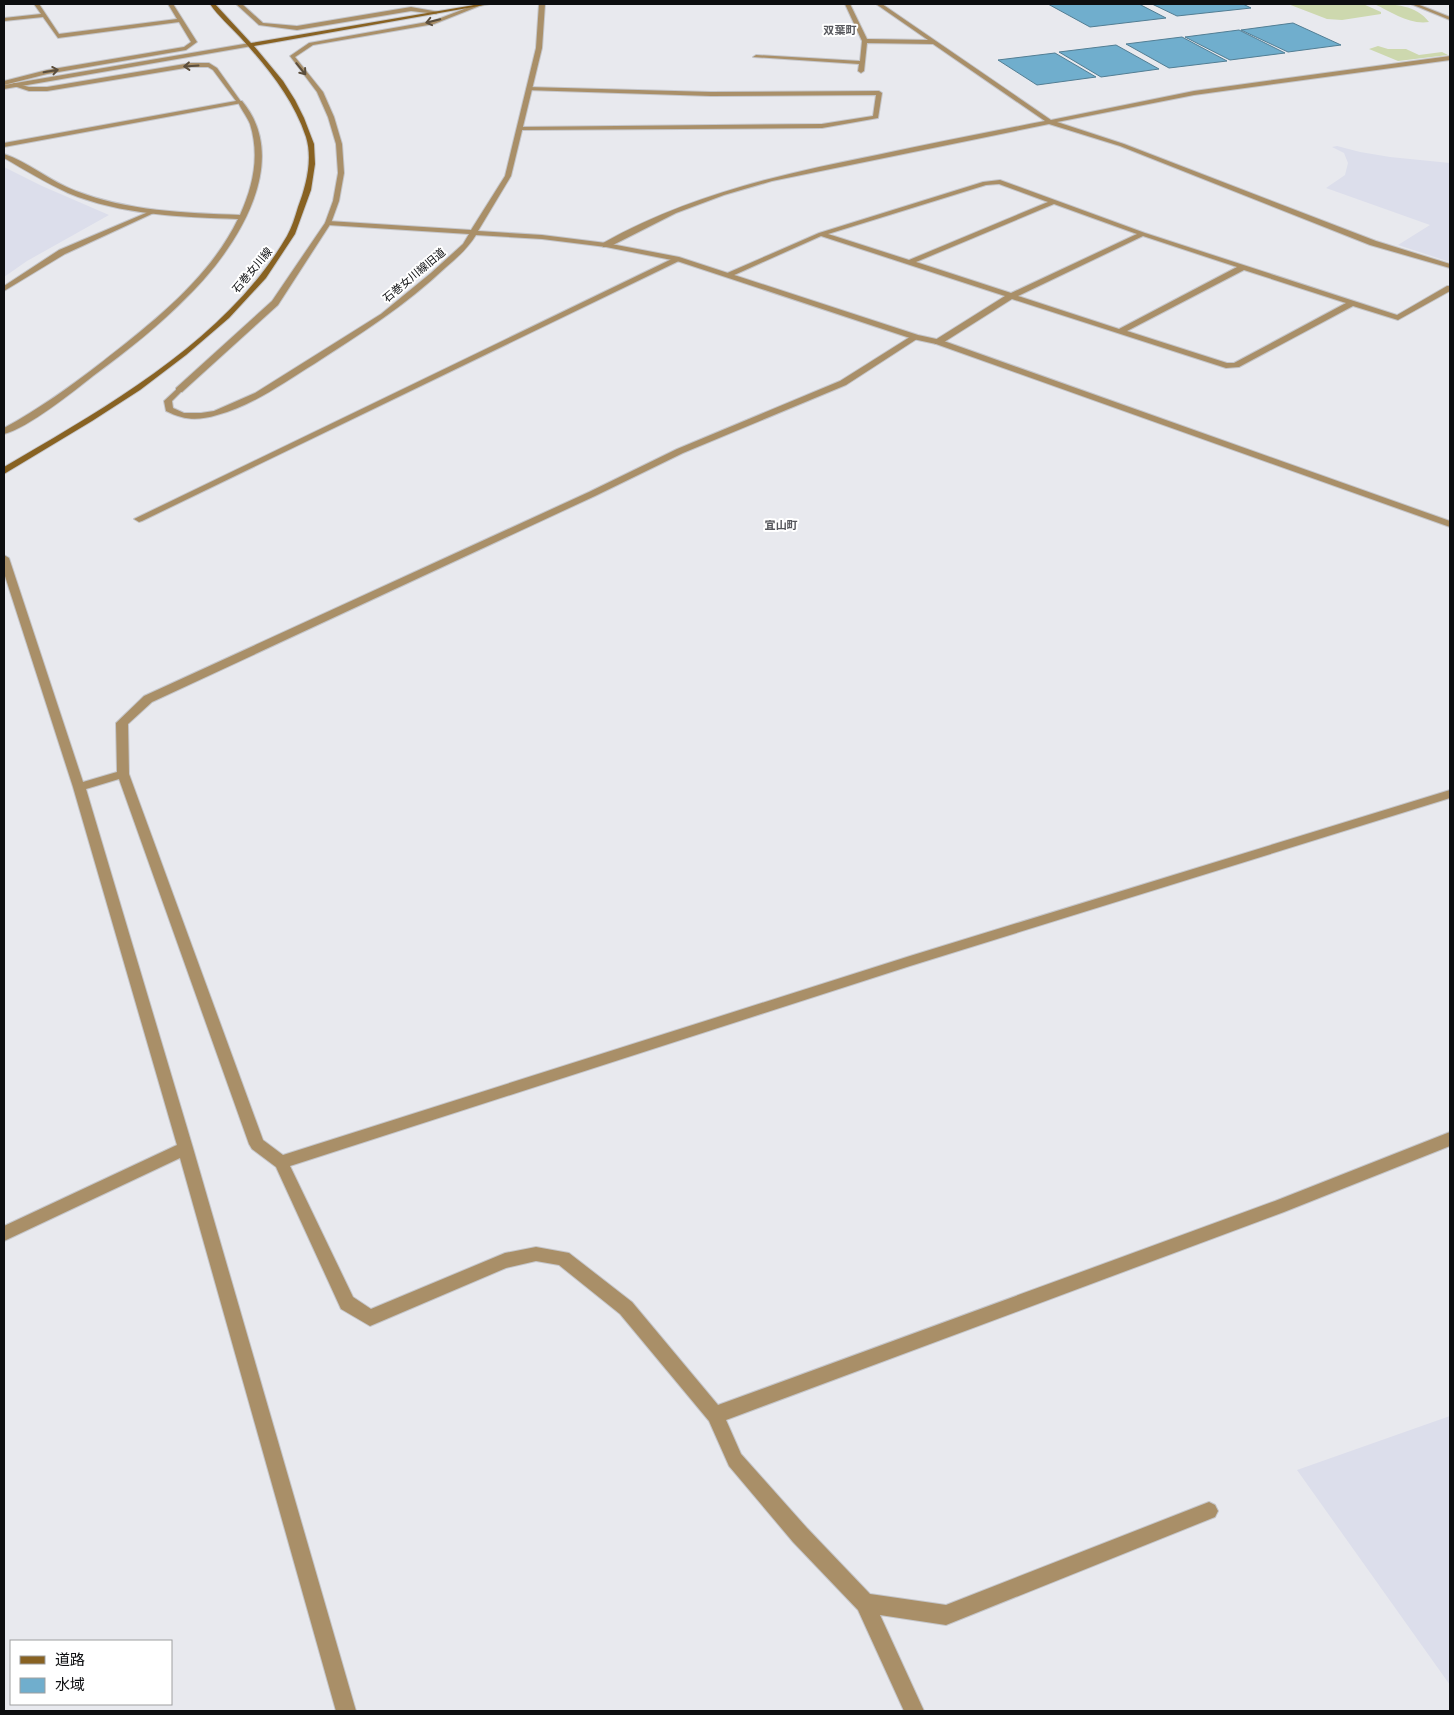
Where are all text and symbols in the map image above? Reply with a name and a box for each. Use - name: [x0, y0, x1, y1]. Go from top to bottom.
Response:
- one-way arrow: [425, 17, 441, 27]
- district label: 双葉町: [824, 23, 857, 37]
- one-way arrow: [184, 61, 200, 70]
- one-way arrow: [296, 62, 307, 75]
- one-way arrow: [43, 66, 59, 76]
- street label: 石巻女川線: [229, 244, 275, 296]
- street label: 石巻女川線旧道: [380, 245, 448, 305]
- district label: 宜山町: [765, 518, 798, 532]
- legend: [10, 1640, 172, 1705]
- text: 道路: [55, 1650, 85, 1669]
- text: 水域: [55, 1675, 85, 1694]

